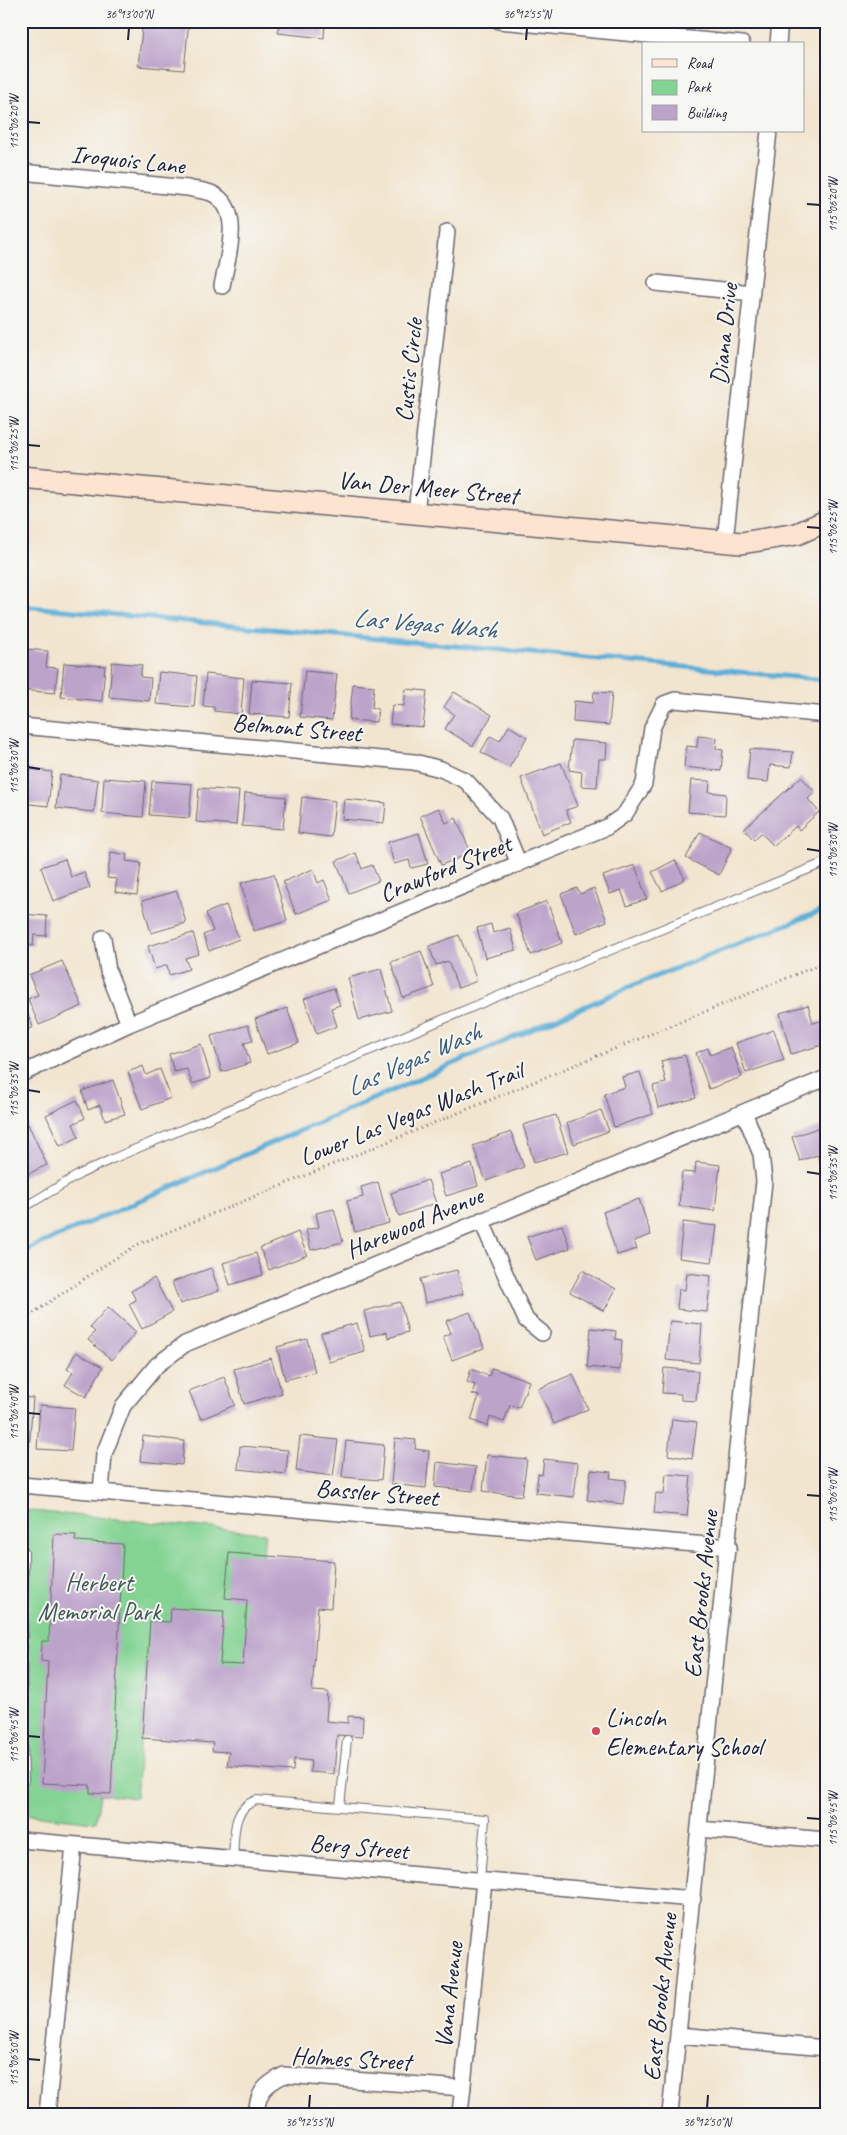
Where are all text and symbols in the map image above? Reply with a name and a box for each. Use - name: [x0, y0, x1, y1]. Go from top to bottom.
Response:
- text: 36°13'00"N: [105, 6, 154, 22]
- text: 36°12'55"N: [503, 6, 552, 22]
- legend: [642, 42, 804, 132]
- text: Road: [687, 54, 714, 73]
- text: Park: [687, 78, 712, 97]
- text: 115°06'20"W: [6, 93, 22, 149]
- text: Building: [687, 104, 727, 123]
- street label: Iroquois Lane: [69, 138, 188, 182]
- text: 115°06'20"W: [825, 176, 841, 232]
- street label: Diana Drive: [703, 280, 745, 386]
- street label: Custis Circle: [388, 315, 431, 423]
- text: 115°06'25"W: [6, 416, 22, 472]
- street label: Van Der Meer Street: [337, 464, 523, 512]
- text: 115°06'25"W: [825, 499, 841, 555]
- water label: Las Vegas Wash: [352, 601, 500, 646]
- street label: Belmont Street: [231, 706, 365, 750]
- text: 115°06'30"W: [6, 738, 22, 794]
- text: 115°06'30"W: [825, 822, 841, 878]
- street label: Crawford Street: [375, 827, 519, 910]
- water label: Las Vegas Wash: [341, 1014, 488, 1104]
- street label: Lower Las Vegas Wash Trail: [295, 1053, 532, 1173]
- text: 115°06'35"W: [6, 1061, 22, 1117]
- text: 115°06'35"W: [825, 1145, 841, 1201]
- street label: Harewood Avenue: [341, 1179, 490, 1266]
- text: 115°06'40"W: [6, 1384, 22, 1440]
- text: 115°06'40"W: [825, 1467, 841, 1523]
- street label: Bassler Street: [315, 1472, 442, 1515]
- street label: East Brooks Avenue: [676, 1507, 726, 1679]
- park label: Herbert Memorial Park: [38, 1567, 162, 1628]
- place label: Lincoln Elementary School: [606, 1702, 767, 1763]
- text: 115°06'45"W: [6, 1707, 22, 1763]
- marker: Lincoln Elementary School: [590, 1725, 602, 1737]
- text: 115°06'45"W: [825, 1790, 841, 1846]
- street label: Berg Street: [308, 1827, 412, 1867]
- street label: East Brooks Avenue: [635, 1910, 685, 2082]
- street label: Vana Avenue: [427, 1938, 471, 2050]
- text: 115°06'50"W: [6, 2030, 22, 2086]
- street label: Holmes Street: [290, 2040, 415, 2078]
- text: 36°12'55"N: [285, 2114, 334, 2130]
- text: 36°12'50"N: [683, 2114, 732, 2130]

